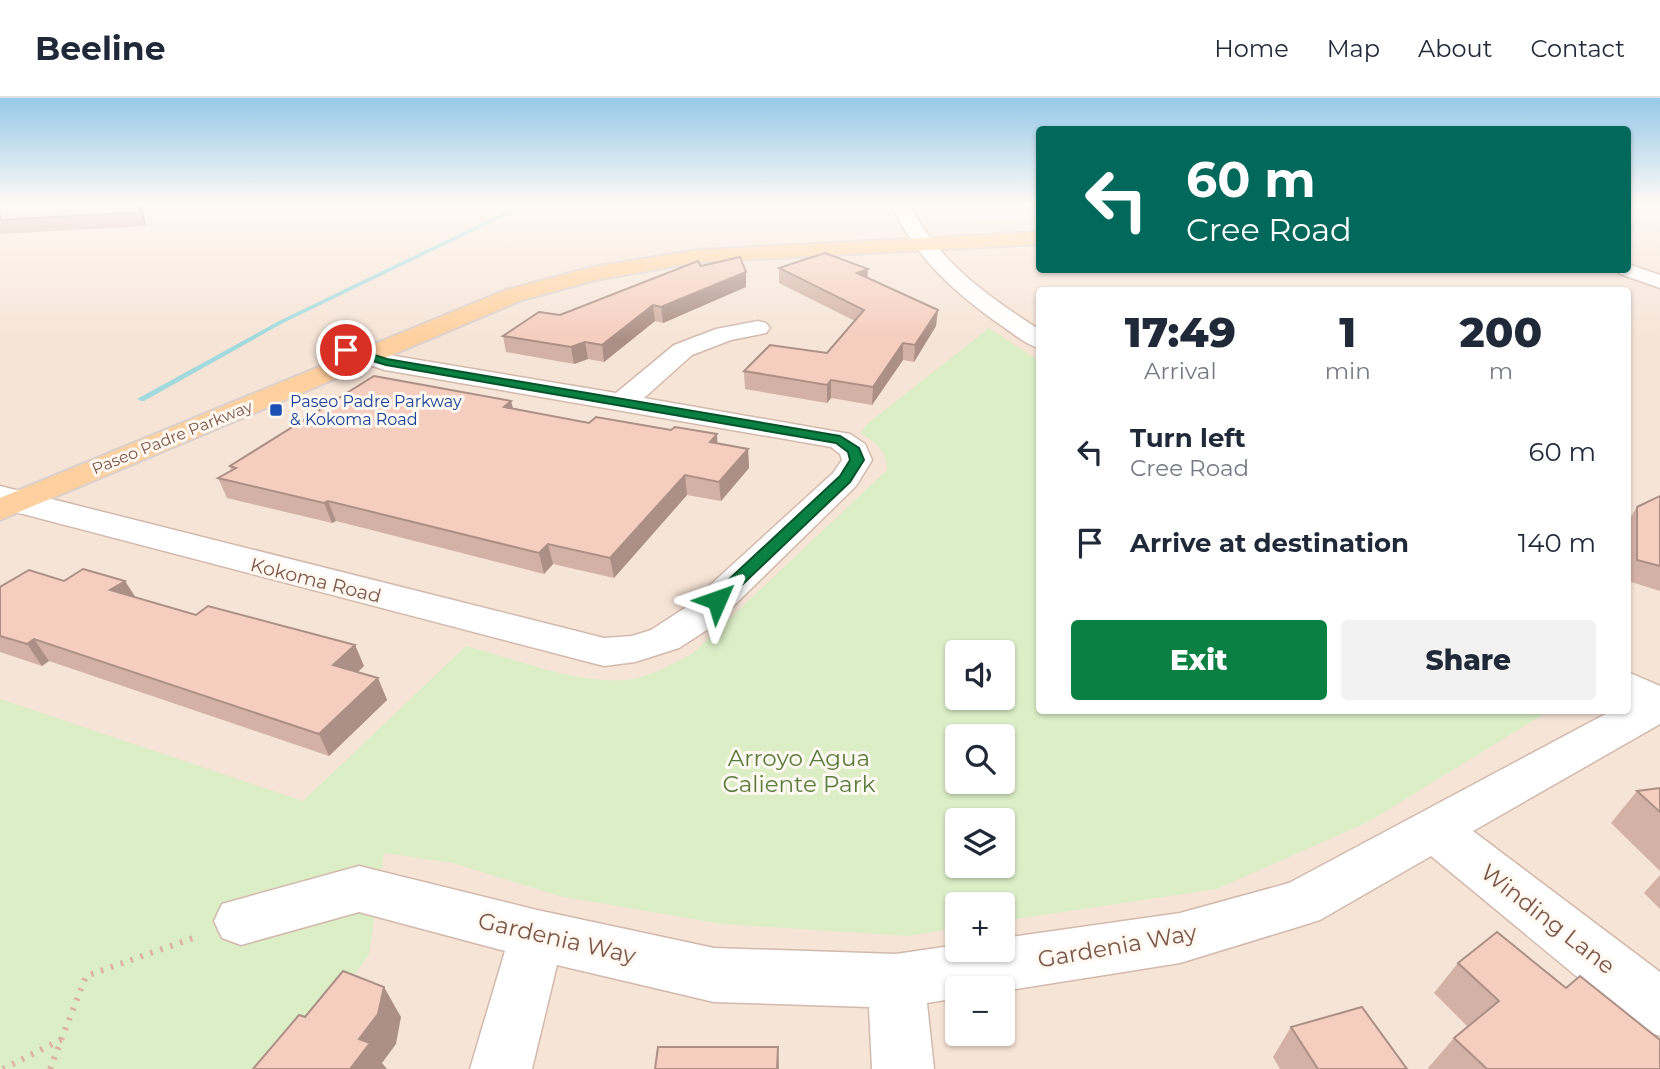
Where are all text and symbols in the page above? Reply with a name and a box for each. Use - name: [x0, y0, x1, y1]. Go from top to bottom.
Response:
- text: Beeline: [35, 28, 166, 68]
- text: Home: [1214, 34, 1289, 63]
- text: Map: [1327, 34, 1380, 63]
- text: About: [1418, 34, 1492, 63]
- text: Contact: [1530, 34, 1625, 63]
- text: 60 m: [1186, 150, 1316, 209]
- icon: left: [1071, 154, 1162, 245]
- text: Cree Road: [1186, 210, 1352, 249]
- text: 17:49: [1125, 306, 1236, 358]
- text: 1: [1339, 306, 1356, 358]
- text: 200: [1460, 306, 1542, 358]
- pin: [316, 320, 376, 380]
- icon: arrive: [327, 331, 365, 369]
- text: Arrival: [1144, 357, 1217, 385]
- text: min: [1325, 357, 1371, 385]
- text: m: [1489, 357, 1513, 385]
- place label: Paseo Padre Parkway & Kokoma Road: [290, 392, 462, 429]
- street label: Paseo Padre Parkway: [89, 396, 256, 478]
- marker: Paseo Padre Parkway & Kokoma Road: [268, 402, 284, 418]
- text: Turn left: [1130, 422, 1246, 454]
- icon: left: [1071, 433, 1109, 471]
- text: 60 m: [1529, 436, 1596, 468]
- text: Cree Road: [1130, 454, 1249, 482]
- icon: arrive: [1071, 524, 1109, 562]
- text: Arrive at destination: [1130, 527, 1409, 559]
- text: 140 m: [1518, 527, 1596, 559]
- street label: Kokoma Road: [248, 553, 384, 608]
- position arrow: [680, 563, 754, 637]
- button: Exit: [1071, 620, 1327, 700]
- button: Share: [1341, 620, 1596, 700]
- map controls: [945, 640, 1015, 1046]
- button: sound: [945, 640, 1015, 710]
- button: search: [945, 724, 1015, 794]
- park label: Arroyo Agua Caliente Park: [723, 744, 876, 798]
- button: layers: [945, 808, 1015, 878]
- street label: Winding Lane: [1475, 858, 1621, 980]
- button: +: [945, 892, 1015, 962]
- street label: Gardenia Way: [475, 906, 639, 970]
- street label: Gardenia Way: [1035, 918, 1199, 974]
- button: −: [945, 976, 1015, 1046]

